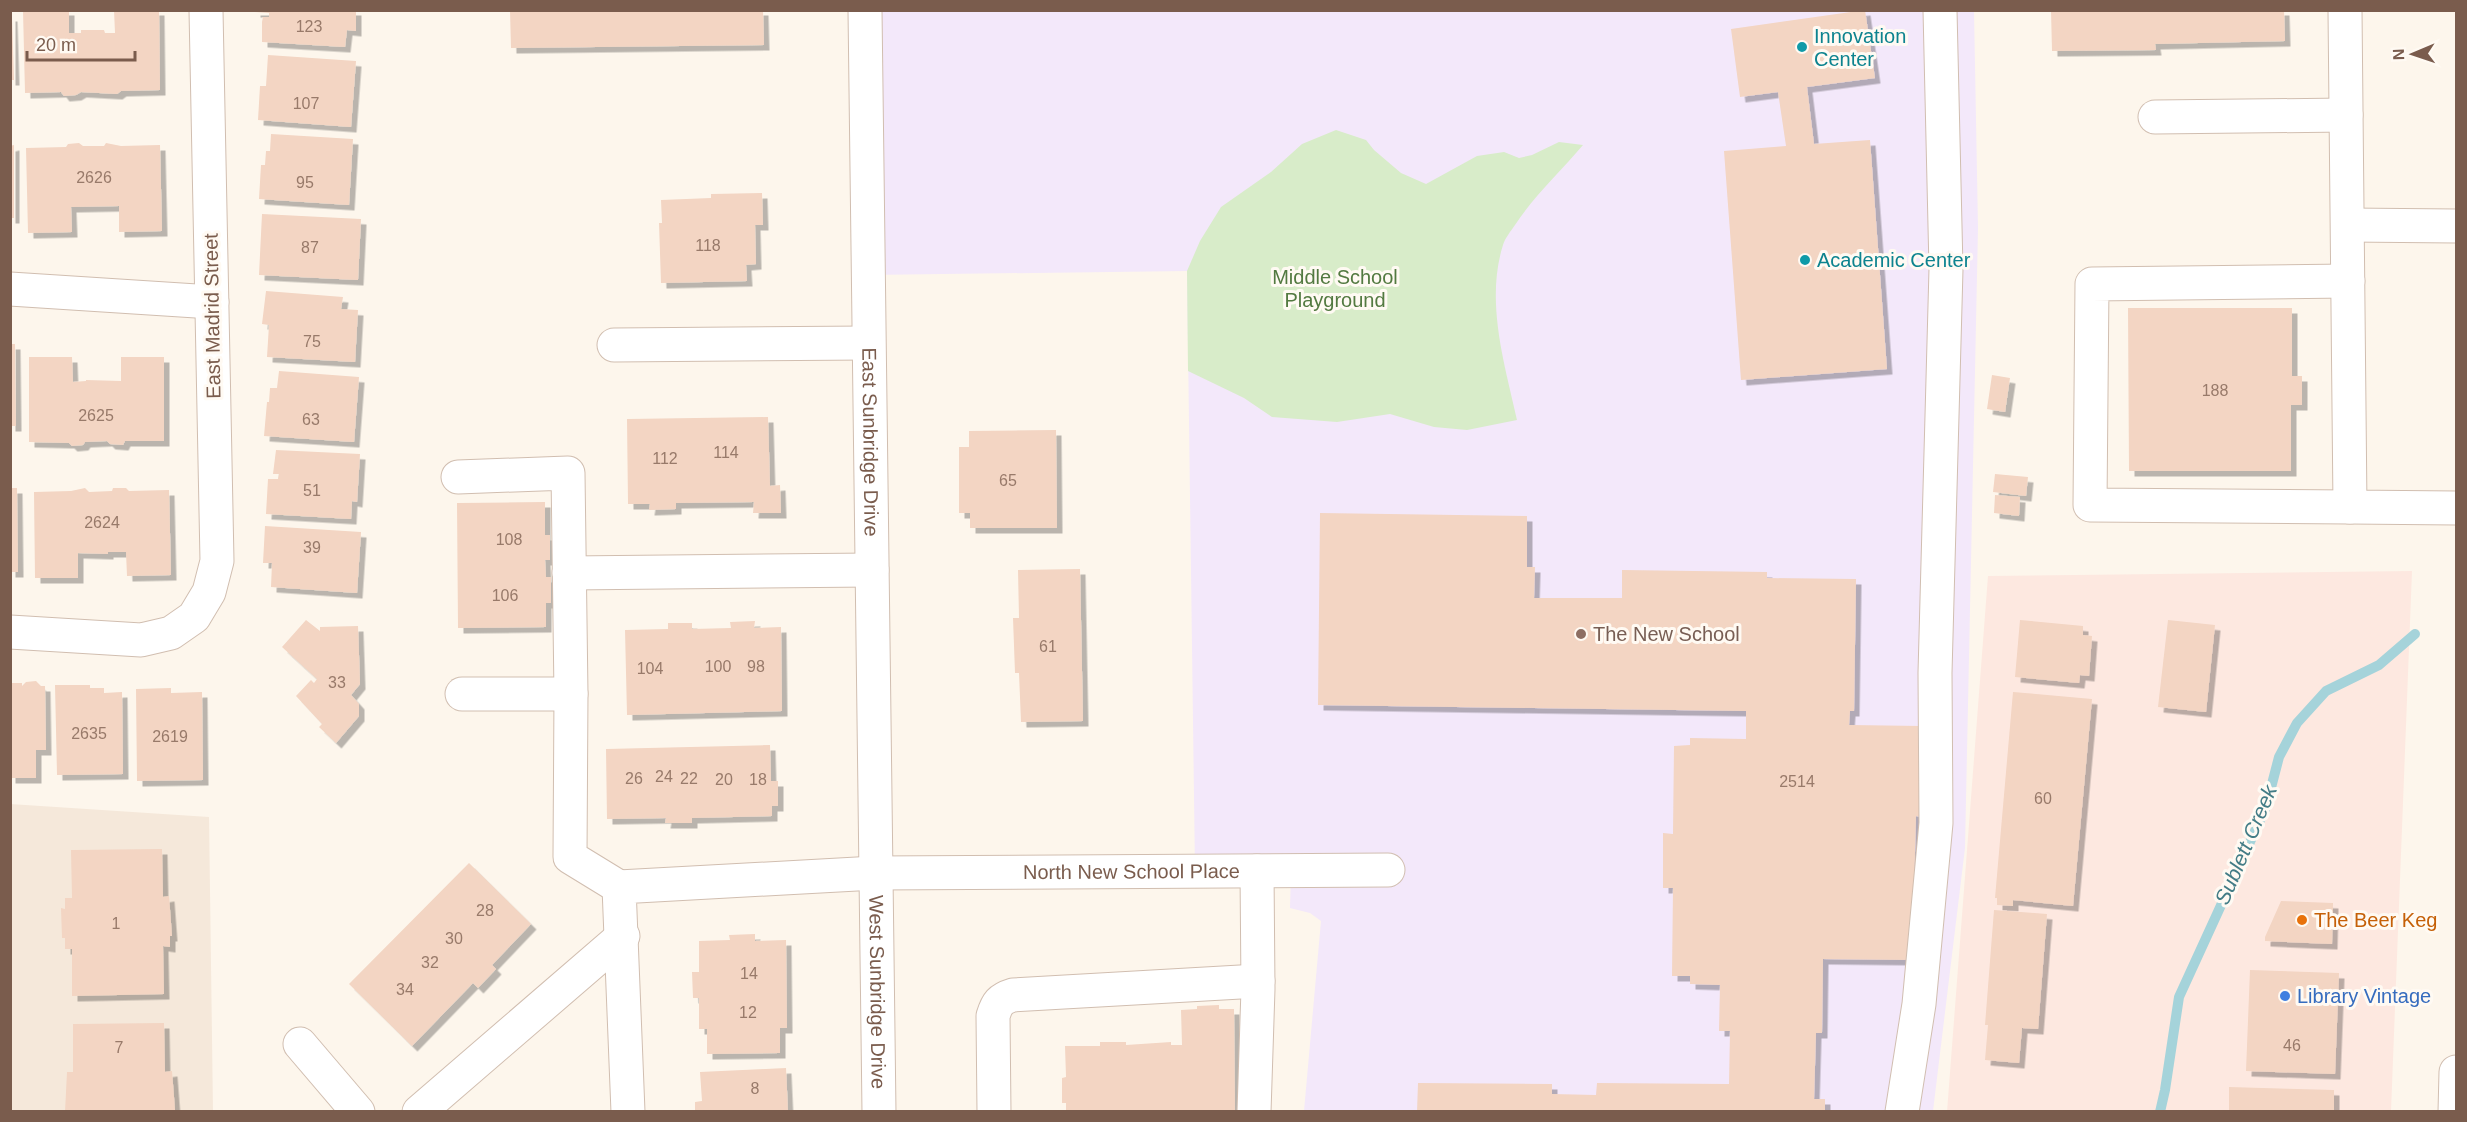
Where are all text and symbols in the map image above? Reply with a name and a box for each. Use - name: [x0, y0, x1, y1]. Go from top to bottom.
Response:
- house number: 123: [296, 18, 322, 35]
- scale bar: [27, 24, 135, 62]
- north arrow: [2383, 24, 2443, 84]
- place label: Innovation Center: [1814, 25, 1906, 70]
- text: 20 m: [36, 35, 76, 55]
- marker: Innovation Center: [1795, 40, 1809, 54]
- text: N: [2390, 48, 2407, 61]
- house number: 107: [293, 95, 319, 112]
- house number: 2626: [76, 169, 112, 186]
- house number: 95: [296, 174, 314, 191]
- street label: East Madrid Street: [200, 233, 224, 399]
- house number: 118: [695, 237, 721, 254]
- house number: 87: [301, 239, 319, 256]
- place label: Academic Center: [1817, 249, 1971, 271]
- marker: Academic Center: [1798, 253, 1812, 267]
- park label: Middle School Playground: [1272, 266, 1398, 311]
- house number: 75: [303, 333, 321, 350]
- street label: East Sunbridge Drive: [858, 347, 883, 537]
- house number: 188: [2202, 382, 2228, 399]
- house number: 2625: [78, 407, 114, 424]
- house number: 63: [302, 411, 320, 428]
- house number: 114: [713, 444, 739, 461]
- house number: 112: [652, 450, 678, 467]
- house number: 65: [999, 472, 1017, 489]
- house number: 51: [303, 482, 321, 499]
- house number: 2624: [84, 514, 120, 531]
- house number: 108: [496, 531, 522, 548]
- house number: 39: [303, 539, 321, 556]
- house number: 106: [492, 587, 518, 604]
- place label: The New School: [1593, 623, 1740, 645]
- marker: The New School: [1574, 627, 1588, 641]
- house number: 61: [1039, 638, 1057, 655]
- house number: 100: [705, 658, 731, 675]
- house number: 98: [747, 658, 765, 675]
- house number: 104: [637, 660, 663, 677]
- house number: 33: [328, 674, 346, 691]
- house number: 2635: [71, 725, 107, 742]
- house number: 2619: [152, 728, 188, 745]
- house number: 24: [655, 768, 673, 785]
- house number: 26: [625, 770, 643, 787]
- house number: 22: [680, 770, 698, 787]
- house number: 20: [715, 771, 733, 788]
- house number: 18: [749, 771, 767, 788]
- house number: 2514: [1779, 773, 1815, 790]
- water label: Sublett Creek: [2210, 780, 2282, 908]
- house number: 60: [2034, 790, 2052, 807]
- street label: North New School Place: [1023, 860, 1240, 883]
- street label: West Sunbridge Drive: [865, 895, 890, 1089]
- house number: 28: [476, 902, 494, 919]
- place label: The Beer Keg: [2314, 909, 2437, 931]
- marker: The Beer Keg: [2295, 913, 2309, 927]
- house number: 1: [112, 915, 121, 932]
- house number: 30: [445, 930, 463, 947]
- house number: 32: [421, 954, 439, 971]
- house number: 14: [740, 965, 758, 982]
- house number: 34: [396, 981, 414, 998]
- place label: Library Vintage: [2297, 985, 2431, 1007]
- marker: Library Vintage: [2278, 989, 2292, 1003]
- house number: 12: [739, 1004, 757, 1021]
- house number: 46: [2283, 1037, 2301, 1054]
- house number: 7: [115, 1039, 124, 1056]
- house number: 8: [751, 1080, 760, 1097]

